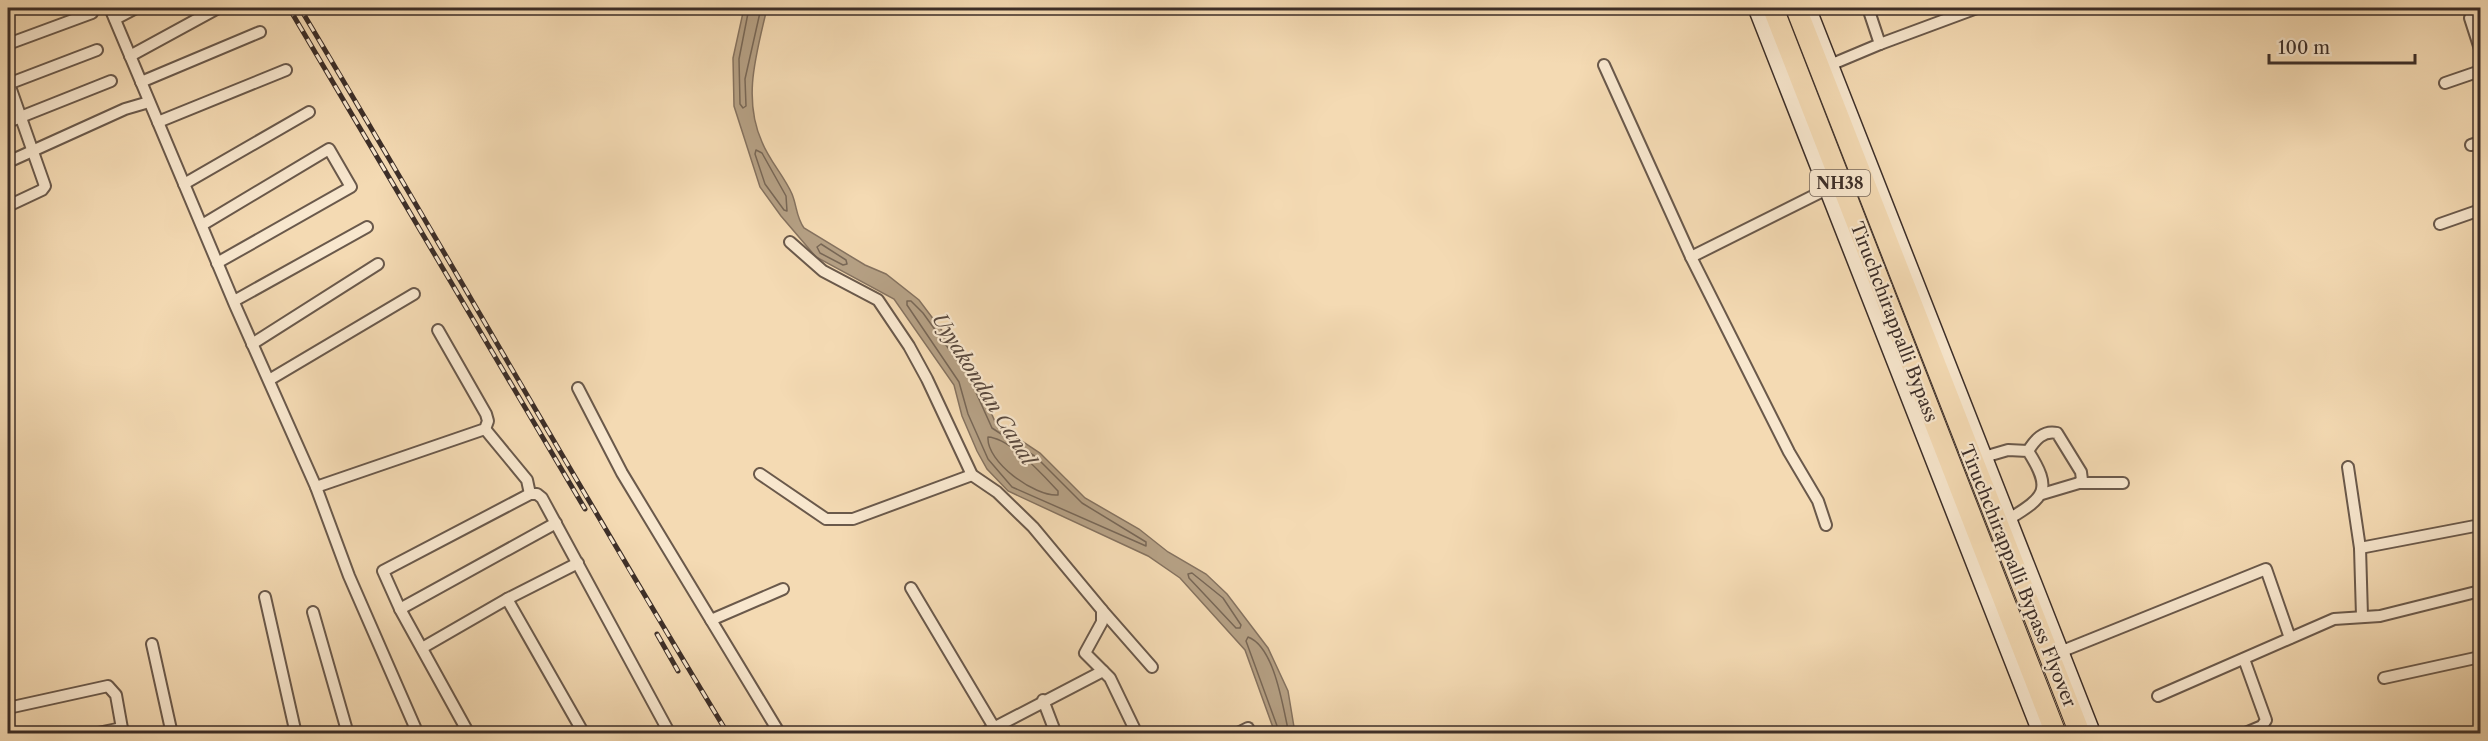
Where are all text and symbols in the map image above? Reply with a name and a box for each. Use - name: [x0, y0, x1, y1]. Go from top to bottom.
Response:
- scale bar: [2269, 27, 2414, 65]
- text: 100 m: [2278, 37, 2330, 59]
- road number: NH38: [1810, 170, 1870, 196]
- street label: Tiruchchirappalli Bypass: [1846, 219, 1942, 425]
- water label: Uyyakondan Canal: [927, 308, 1042, 472]
- street label: Tiruchchirappalli Bypass Flyover: [1955, 442, 2081, 711]

